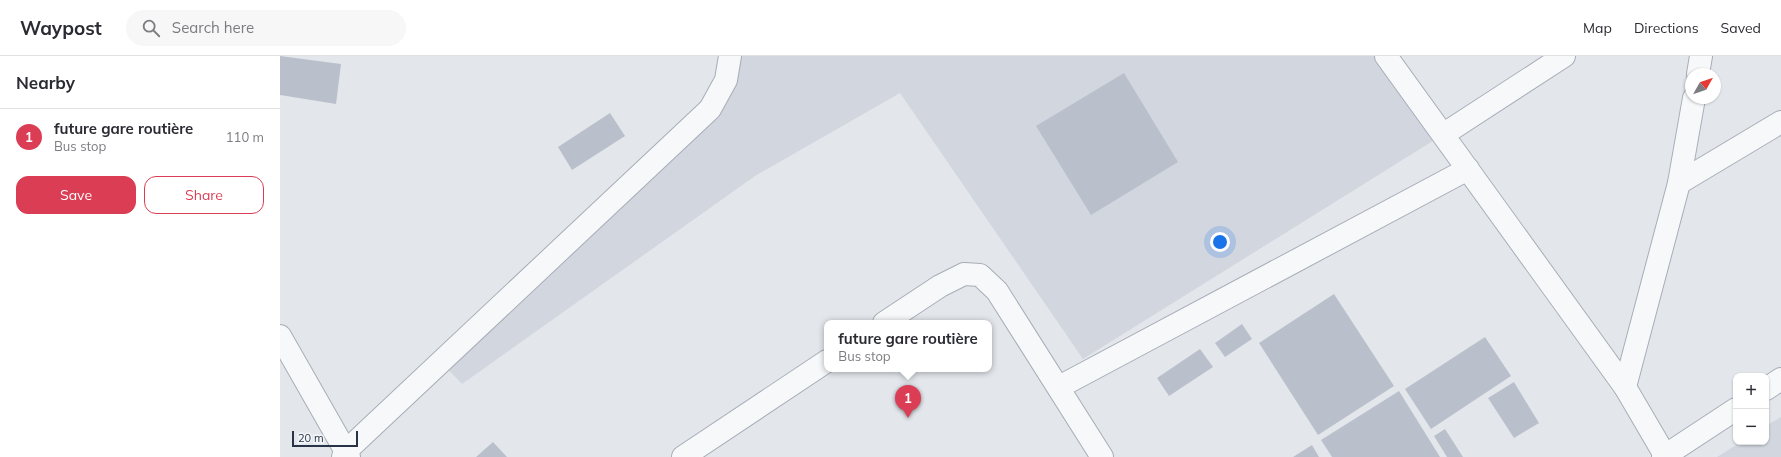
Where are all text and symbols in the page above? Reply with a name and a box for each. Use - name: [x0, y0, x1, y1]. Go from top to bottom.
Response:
- search box: [126, 10, 406, 46]
- text: Waypost: [20, 16, 102, 40]
- icon: search: [140, 17, 162, 39]
- text: Search here: [172, 18, 254, 37]
- text: Map: [1583, 19, 1612, 37]
- text: Directions: [1634, 19, 1699, 37]
- text: Saved: [1721, 19, 1761, 37]
- north arrow: [1685, 68, 1721, 104]
- text: Nearby: [16, 72, 75, 93]
- text: future gare routière: [54, 119, 193, 138]
- text: 1: [25, 129, 33, 145]
- text: 110 m: [226, 129, 264, 145]
- text: Bus stop: [54, 138, 106, 154]
- button: Save: [16, 176, 136, 214]
- button: Share: [144, 176, 264, 214]
- your location: [1210, 232, 1230, 252]
- popup: [824, 320, 992, 372]
- text: future gare routière: [838, 329, 978, 348]
- text: Bus stop: [838, 348, 891, 364]
- map controls: [1733, 373, 1769, 445]
- button: +: [1733, 373, 1769, 409]
- pin: 1: [895, 385, 921, 418]
- button: −: [1733, 409, 1769, 445]
- scale bar: [292, 429, 358, 448]
- text: 20 m: [298, 431, 324, 445]

